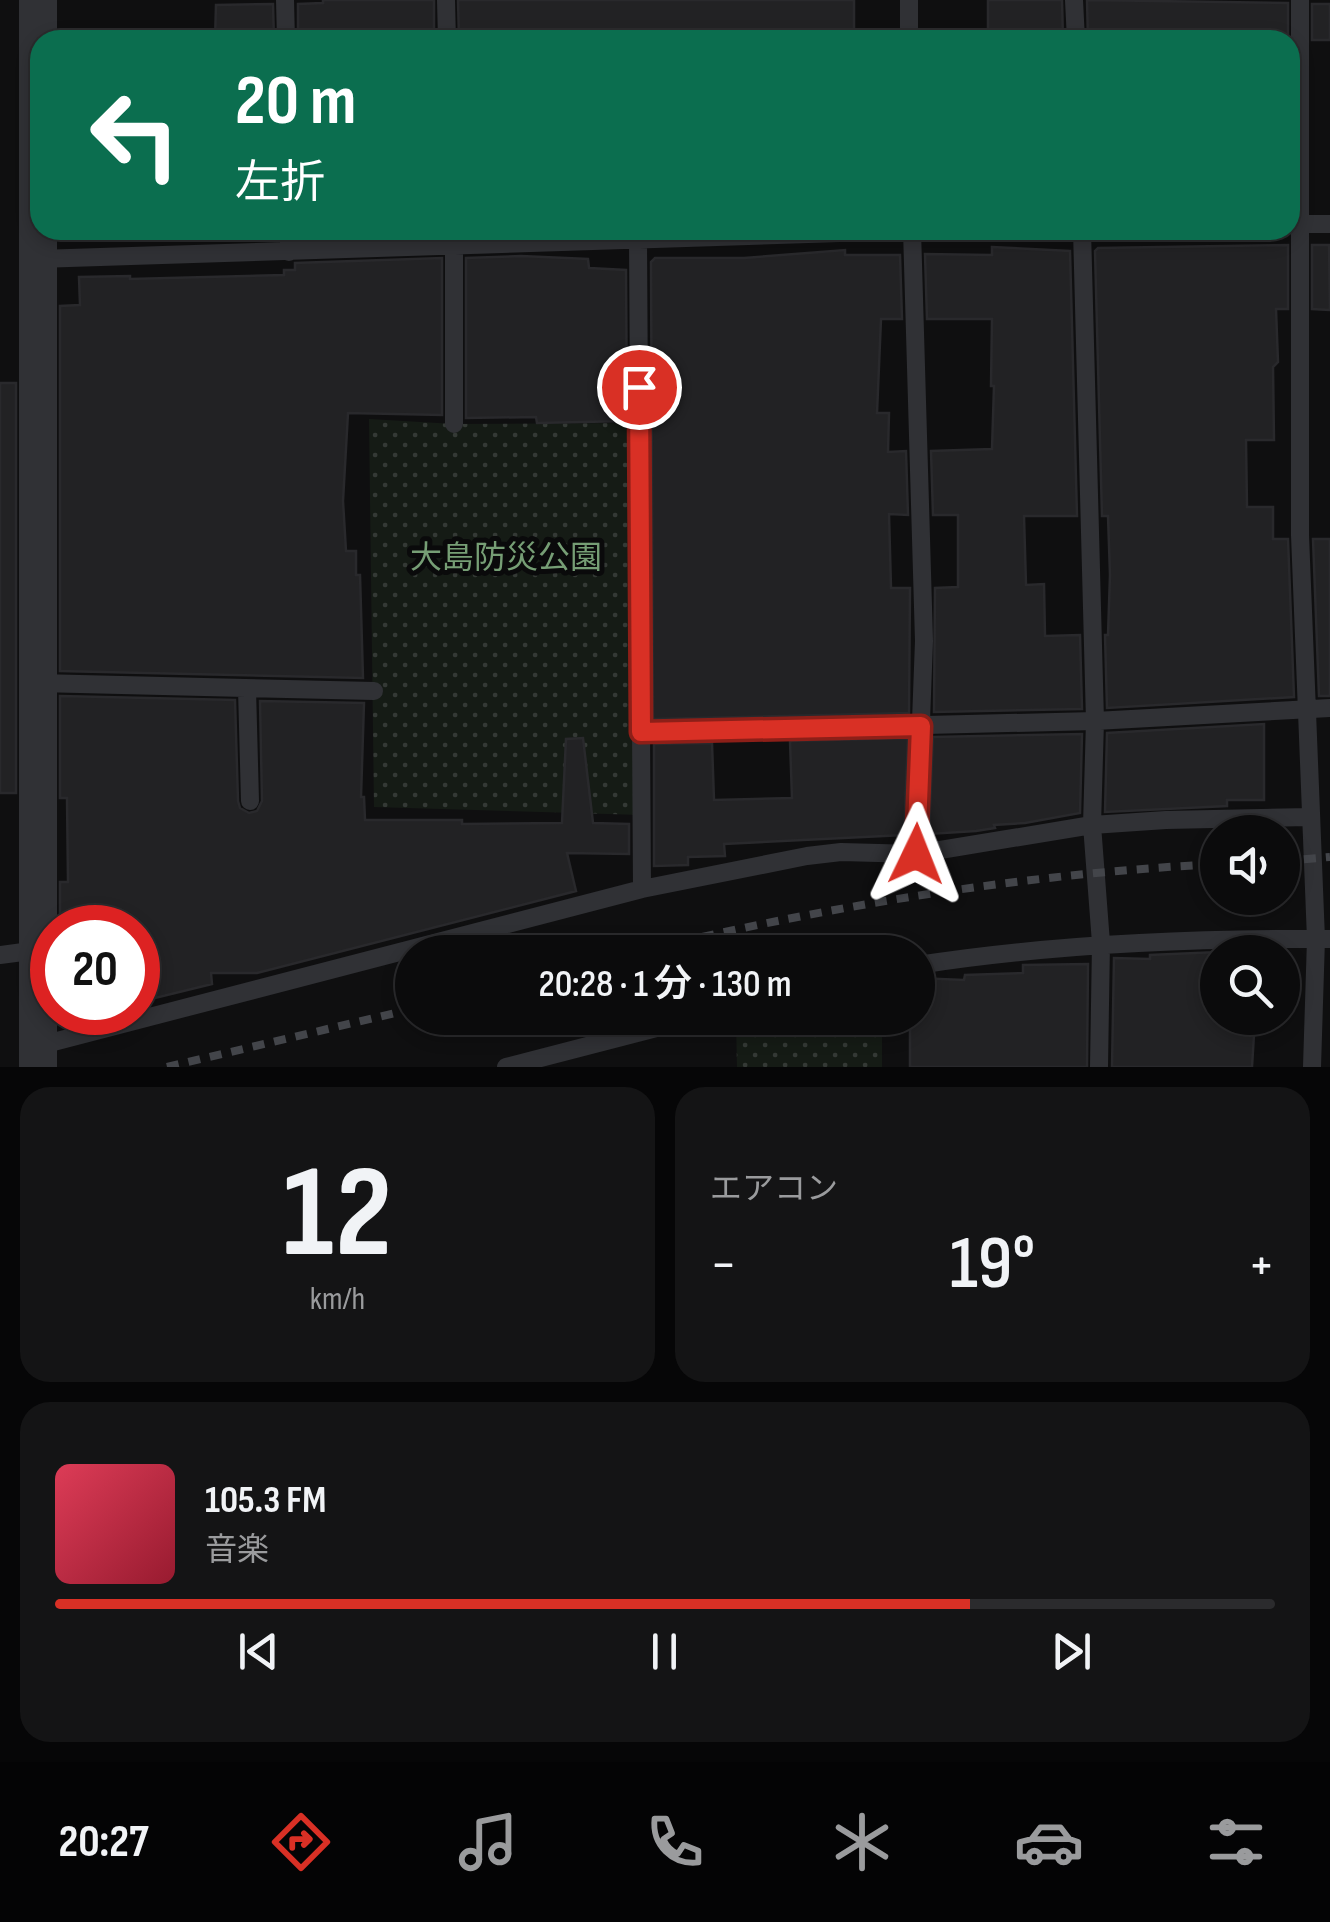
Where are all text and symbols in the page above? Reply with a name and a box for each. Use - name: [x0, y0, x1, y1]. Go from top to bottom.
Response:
- text: 20 m: [235, 60, 356, 144]
- icon: left: [70, 70, 200, 200]
- text: 左折: [235, 156, 325, 211]
- pin: [597, 345, 682, 430]
- icon: arrive: [612, 360, 667, 415]
- park label: 大島防災公園: [410, 539, 602, 578]
- position arrow: [864, 802, 968, 906]
- map controls: [1200, 815, 1300, 1035]
- button: sound: [1200, 815, 1300, 915]
- speed limit sign: 20: [30, 905, 160, 1035]
- button: search: [1200, 935, 1300, 1035]
- text: 20:28 · 1 分 · 130 m: [538, 962, 792, 1007]
- text: 12: [283, 1137, 392, 1293]
- text: エアコン: [710, 1170, 838, 1209]
- text: 19°: [950, 1219, 1035, 1310]
- text: −: [710, 1232, 737, 1299]
- text: +: [1248, 1232, 1275, 1299]
- text: km/h: [310, 1280, 365, 1319]
- text: 105.3 FM: [205, 1478, 326, 1523]
- text: 音楽: [205, 1531, 269, 1570]
- icon: previous: [231, 1624, 286, 1679]
- icon: pause: [637, 1624, 692, 1679]
- icon: next: [1044, 1624, 1099, 1679]
- icon: directions: [266, 1807, 336, 1877]
- icon: music: [453, 1807, 523, 1877]
- icon: phone: [640, 1807, 710, 1877]
- icon: climate: [827, 1807, 897, 1877]
- icon: car: [1014, 1807, 1084, 1877]
- icon: filters: [1201, 1807, 1271, 1877]
- text: 20:27: [59, 1815, 149, 1870]

